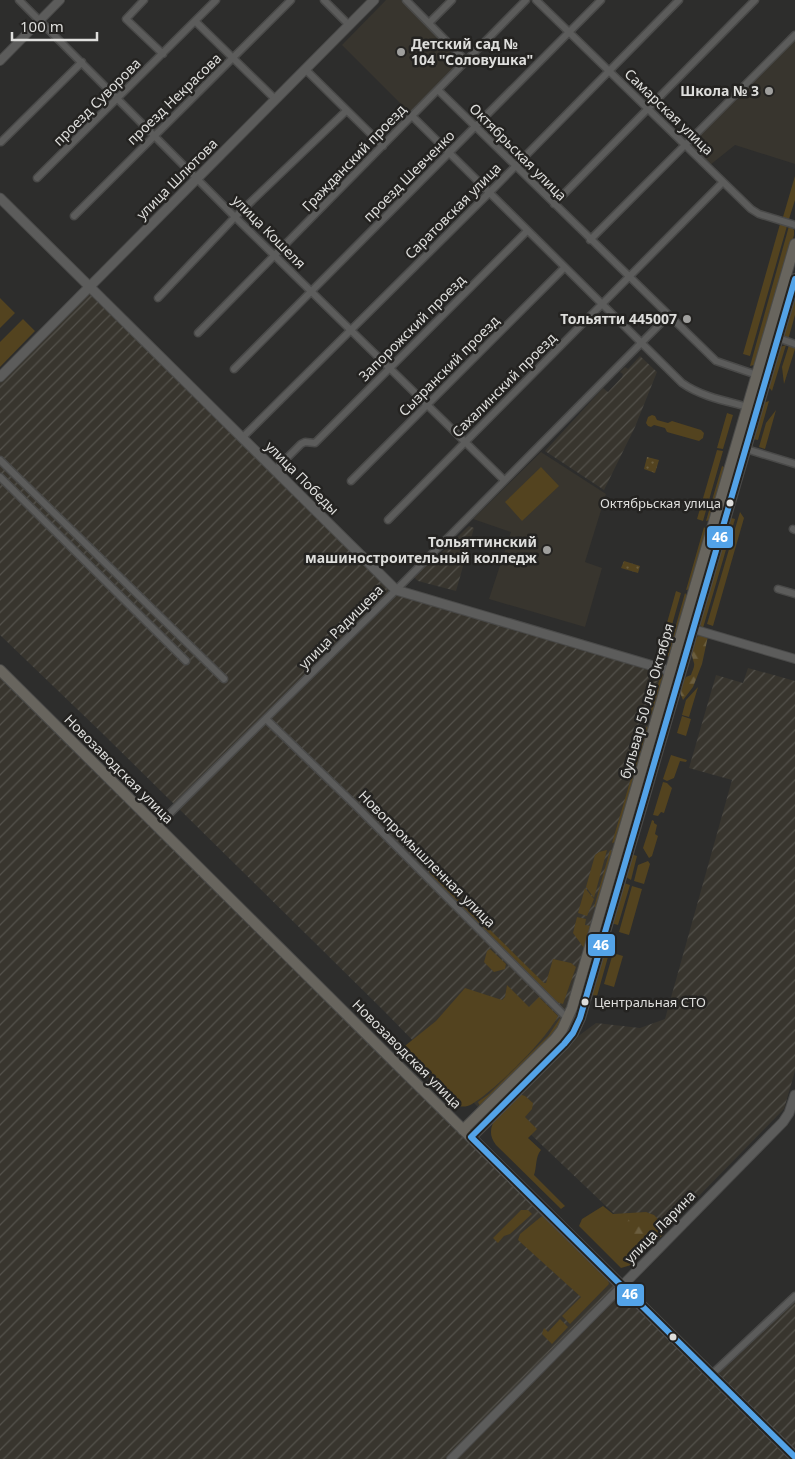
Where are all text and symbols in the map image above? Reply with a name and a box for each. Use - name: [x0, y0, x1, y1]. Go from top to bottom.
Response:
- scale bar: [12, 10, 98, 42]
- text: 100 m: [20, 16, 64, 36]
- place label: Детский сад № 104 "Соловушка": [411, 34, 533, 69]
- marker: Детский сад № 104 "Соловушка": [395, 46, 407, 58]
- street label: проезд Некрасова: [122, 49, 225, 149]
- street label: проезд Суворова: [49, 54, 145, 150]
- street label: Самарская улица: [621, 64, 718, 159]
- place label: Школа № 3: [680, 81, 759, 100]
- marker: Школа № 3: [763, 85, 775, 97]
- street label: Октябрьская улица: [466, 99, 571, 204]
- street label: Гражданский проезд: [298, 100, 410, 215]
- street label: проезд Шевченко: [359, 126, 459, 226]
- street label: улица Шлютова: [132, 134, 221, 223]
- street label: Саратовская улица: [400, 158, 505, 263]
- street label: улица Кошеля: [228, 191, 310, 273]
- street label: Запорожский проезд: [354, 270, 469, 385]
- place label: Тольятти 445007: [560, 309, 677, 328]
- street label: Сызранский проезд: [394, 311, 503, 420]
- marker: Тольятти 445007: [681, 313, 693, 325]
- street label: Сахалинский проезд: [447, 328, 560, 441]
- street label: улица Победы: [261, 437, 343, 519]
- place label: Октябрьская улица: [600, 494, 721, 512]
- marker: Октябрьская улица: [725, 498, 735, 508]
- line badge: 46: [706, 525, 734, 549]
- text: 46: [712, 527, 728, 546]
- place label: Тольяттинский машиностроительный колледж: [305, 532, 538, 567]
- marker: Тольяттинский машиностроительный колледж: [541, 544, 553, 556]
- street label: улица Радищева: [294, 580, 387, 673]
- street label: бульвар 50 лет Октября: [615, 621, 678, 781]
- street label: Новозаводская улица: [61, 710, 178, 827]
- street label: Новопромышленная улица: [355, 786, 500, 931]
- line badge: 46: [587, 933, 616, 957]
- text: 46: [593, 935, 609, 954]
- place label: Центральная СТО: [594, 993, 706, 1011]
- street label: Новозаводская улица: [349, 995, 466, 1112]
- marker: Центральная СТО: [580, 997, 590, 1007]
- street label: улица Ларина: [620, 1186, 699, 1267]
- line badge: 46: [616, 1283, 645, 1307]
- text: 46: [622, 1284, 638, 1303]
- unlabelled marker: [668, 1332, 678, 1342]

